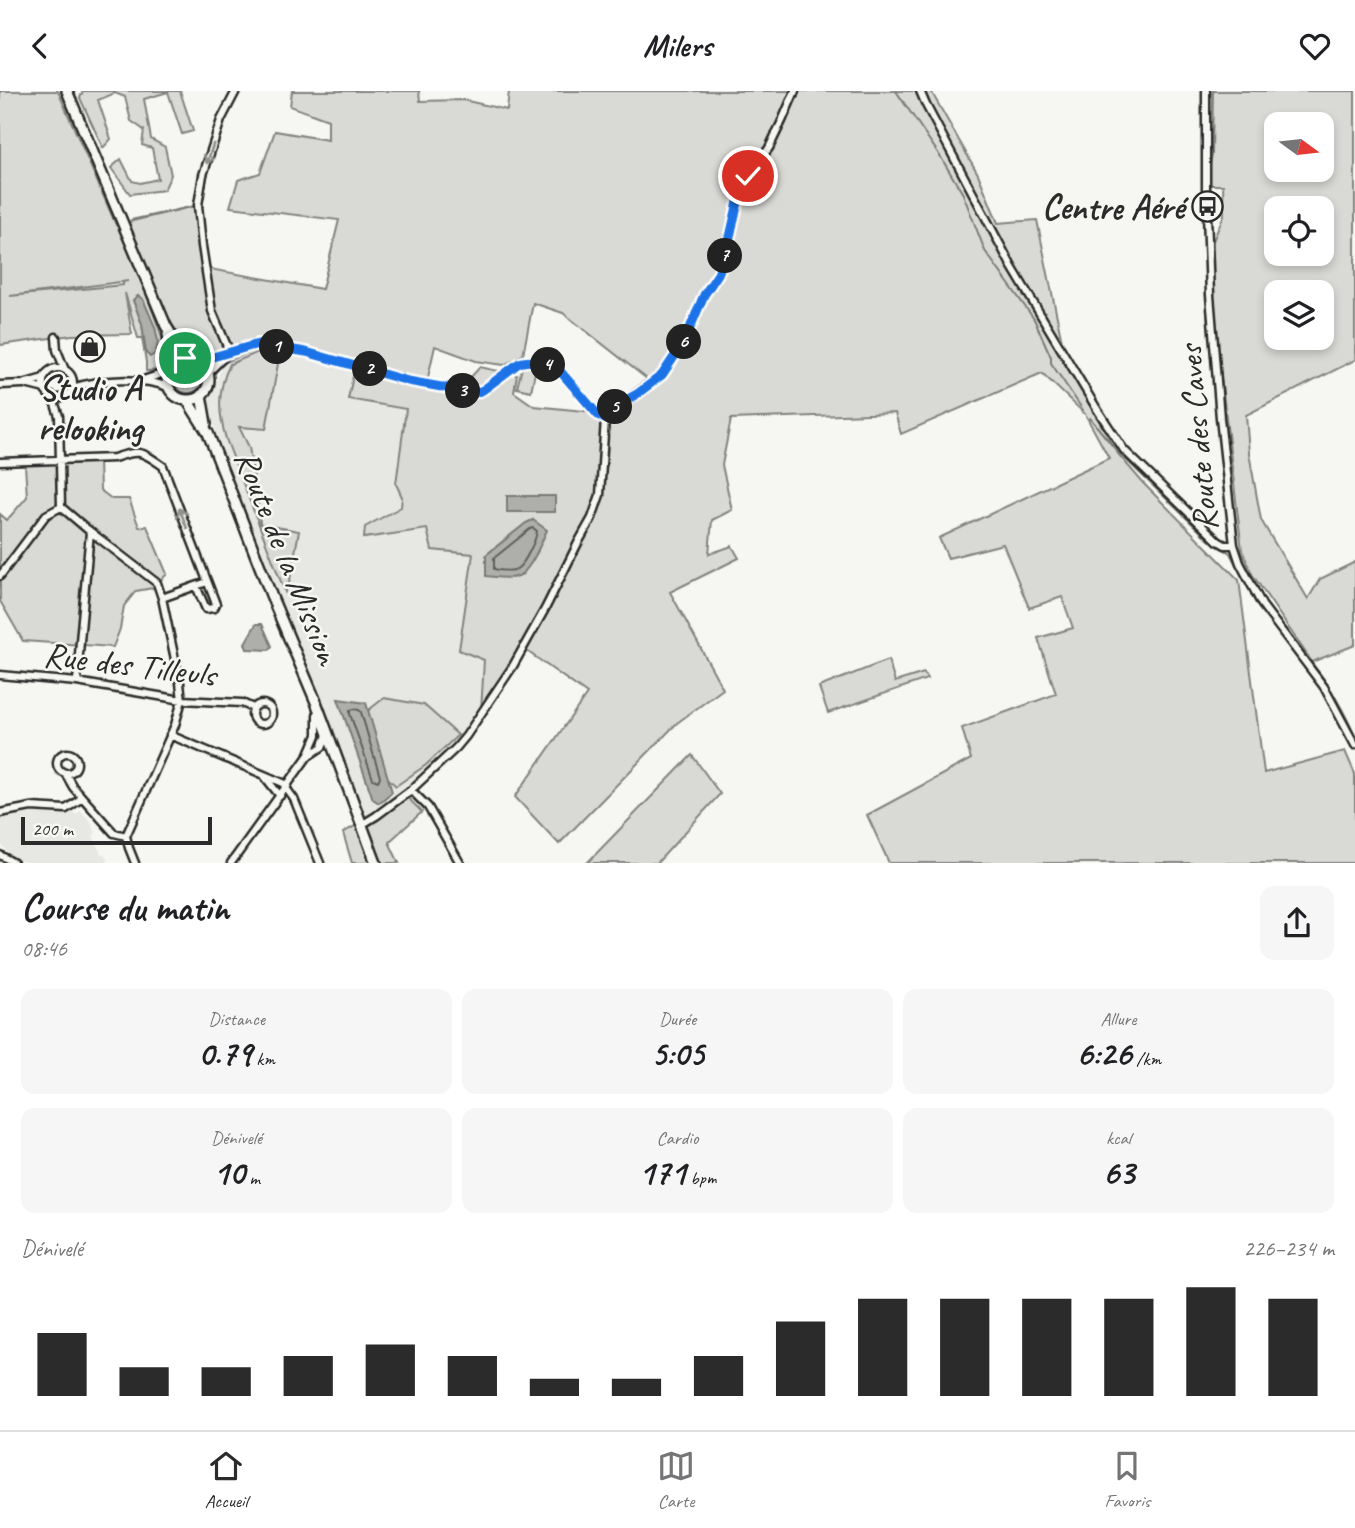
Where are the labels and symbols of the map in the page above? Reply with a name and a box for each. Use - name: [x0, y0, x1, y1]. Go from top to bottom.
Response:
- north arrow: [1264, 112, 1334, 182]
- one-way arrow: [203, 142, 215, 164]
- pin: [718, 146, 778, 206]
- place label: Centre Aéré: [1042, 185, 1190, 230]
- bus stop icon: Centre Aéré: [1190, 190, 1224, 224]
- pin: 7: [708, 239, 742, 273]
- pin: 6: [666, 324, 702, 359]
- pin: [155, 328, 215, 388]
- pin: 1: [260, 329, 294, 365]
- shop icon: Studio A relooking: [73, 330, 107, 364]
- street label: Route des Caves: [1167, 340, 1228, 533]
- pin: 4: [530, 347, 566, 383]
- pin: 2: [352, 351, 388, 387]
- place label: Studio A relooking: [38, 366, 146, 451]
- pin: 3: [446, 373, 480, 409]
- pin: 5: [598, 389, 632, 425]
- street label: Route de la Mission: [224, 443, 352, 673]
- one-way arrow: [175, 508, 188, 530]
- street label: Rue des Tilleuls: [42, 632, 221, 698]
- scale bar: [21, 814, 212, 846]

